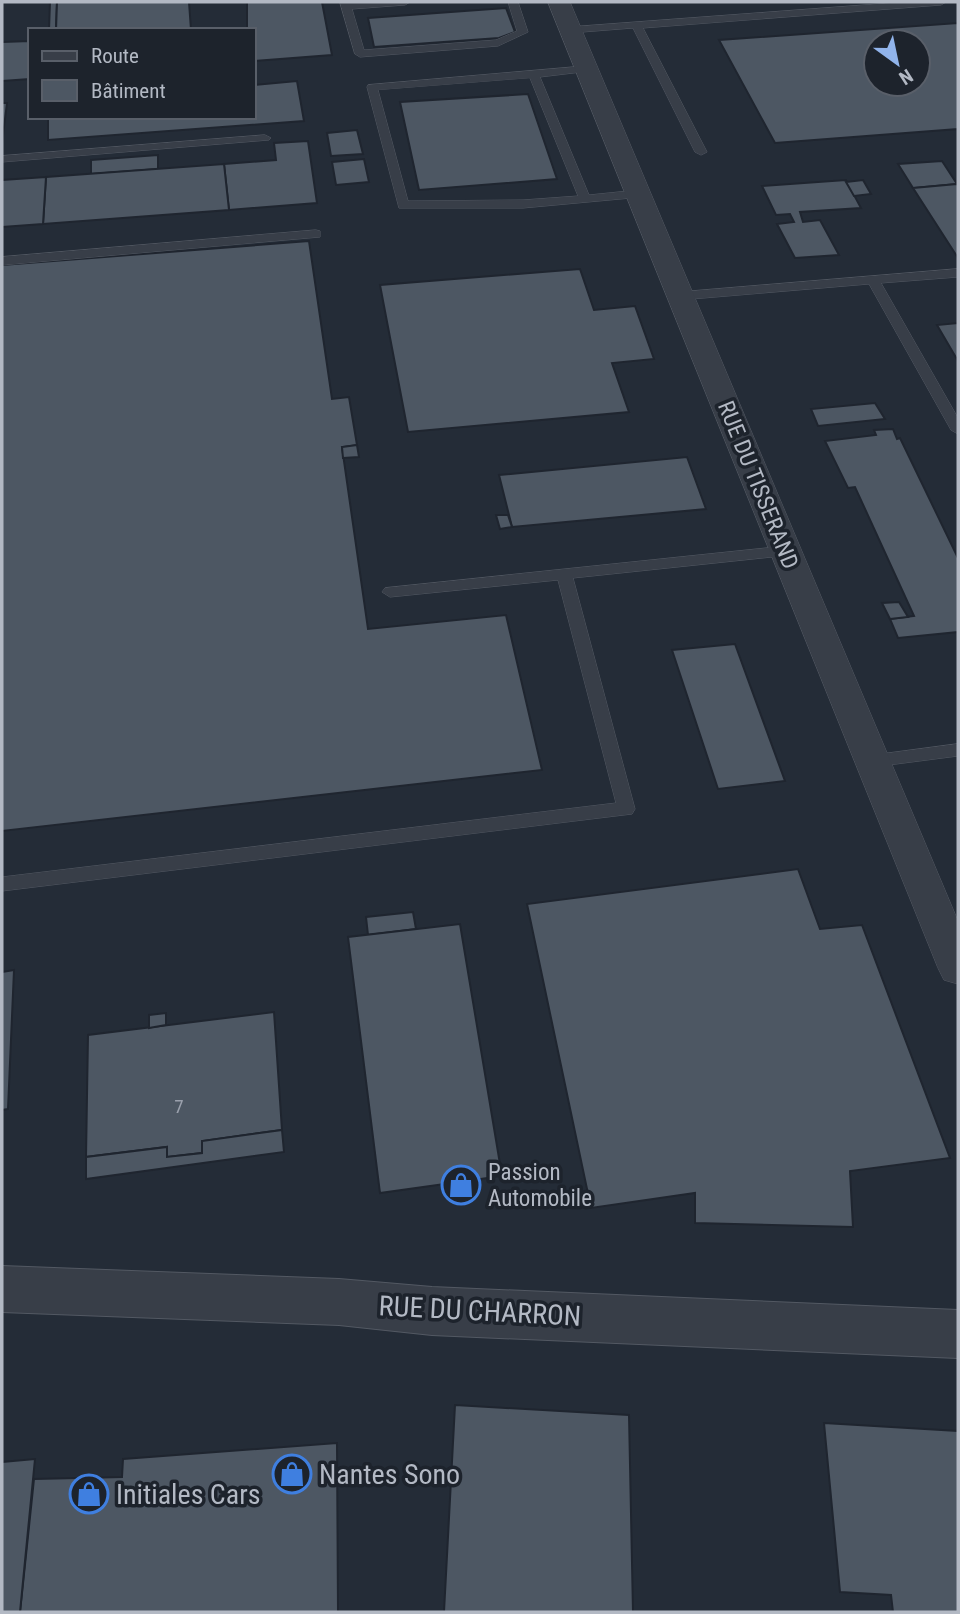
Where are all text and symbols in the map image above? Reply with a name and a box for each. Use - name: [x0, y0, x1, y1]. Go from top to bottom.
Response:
- legend: [28, 28, 256, 119]
- north arrow: [862, 28, 932, 98]
- text: Route: [91, 44, 139, 68]
- text: N: [895, 64, 917, 90]
- text: Bâtiment: [91, 79, 166, 103]
- street label: RUE DU TISSERAND: [712, 397, 804, 573]
- house number: 7: [174, 1095, 184, 1118]
- place label: Passion Automobile: [488, 1159, 592, 1212]
- shop icon: Passion Automobile: [440, 1164, 482, 1206]
- street label: RUE DU CHARRON: [378, 1289, 582, 1333]
- shop icon: Nantes Sono: [271, 1453, 313, 1495]
- place label: Nantes Sono: [319, 1458, 460, 1491]
- shop icon: Initiales Cars: [68, 1473, 110, 1515]
- place label: Initiales Cars: [116, 1478, 260, 1511]

